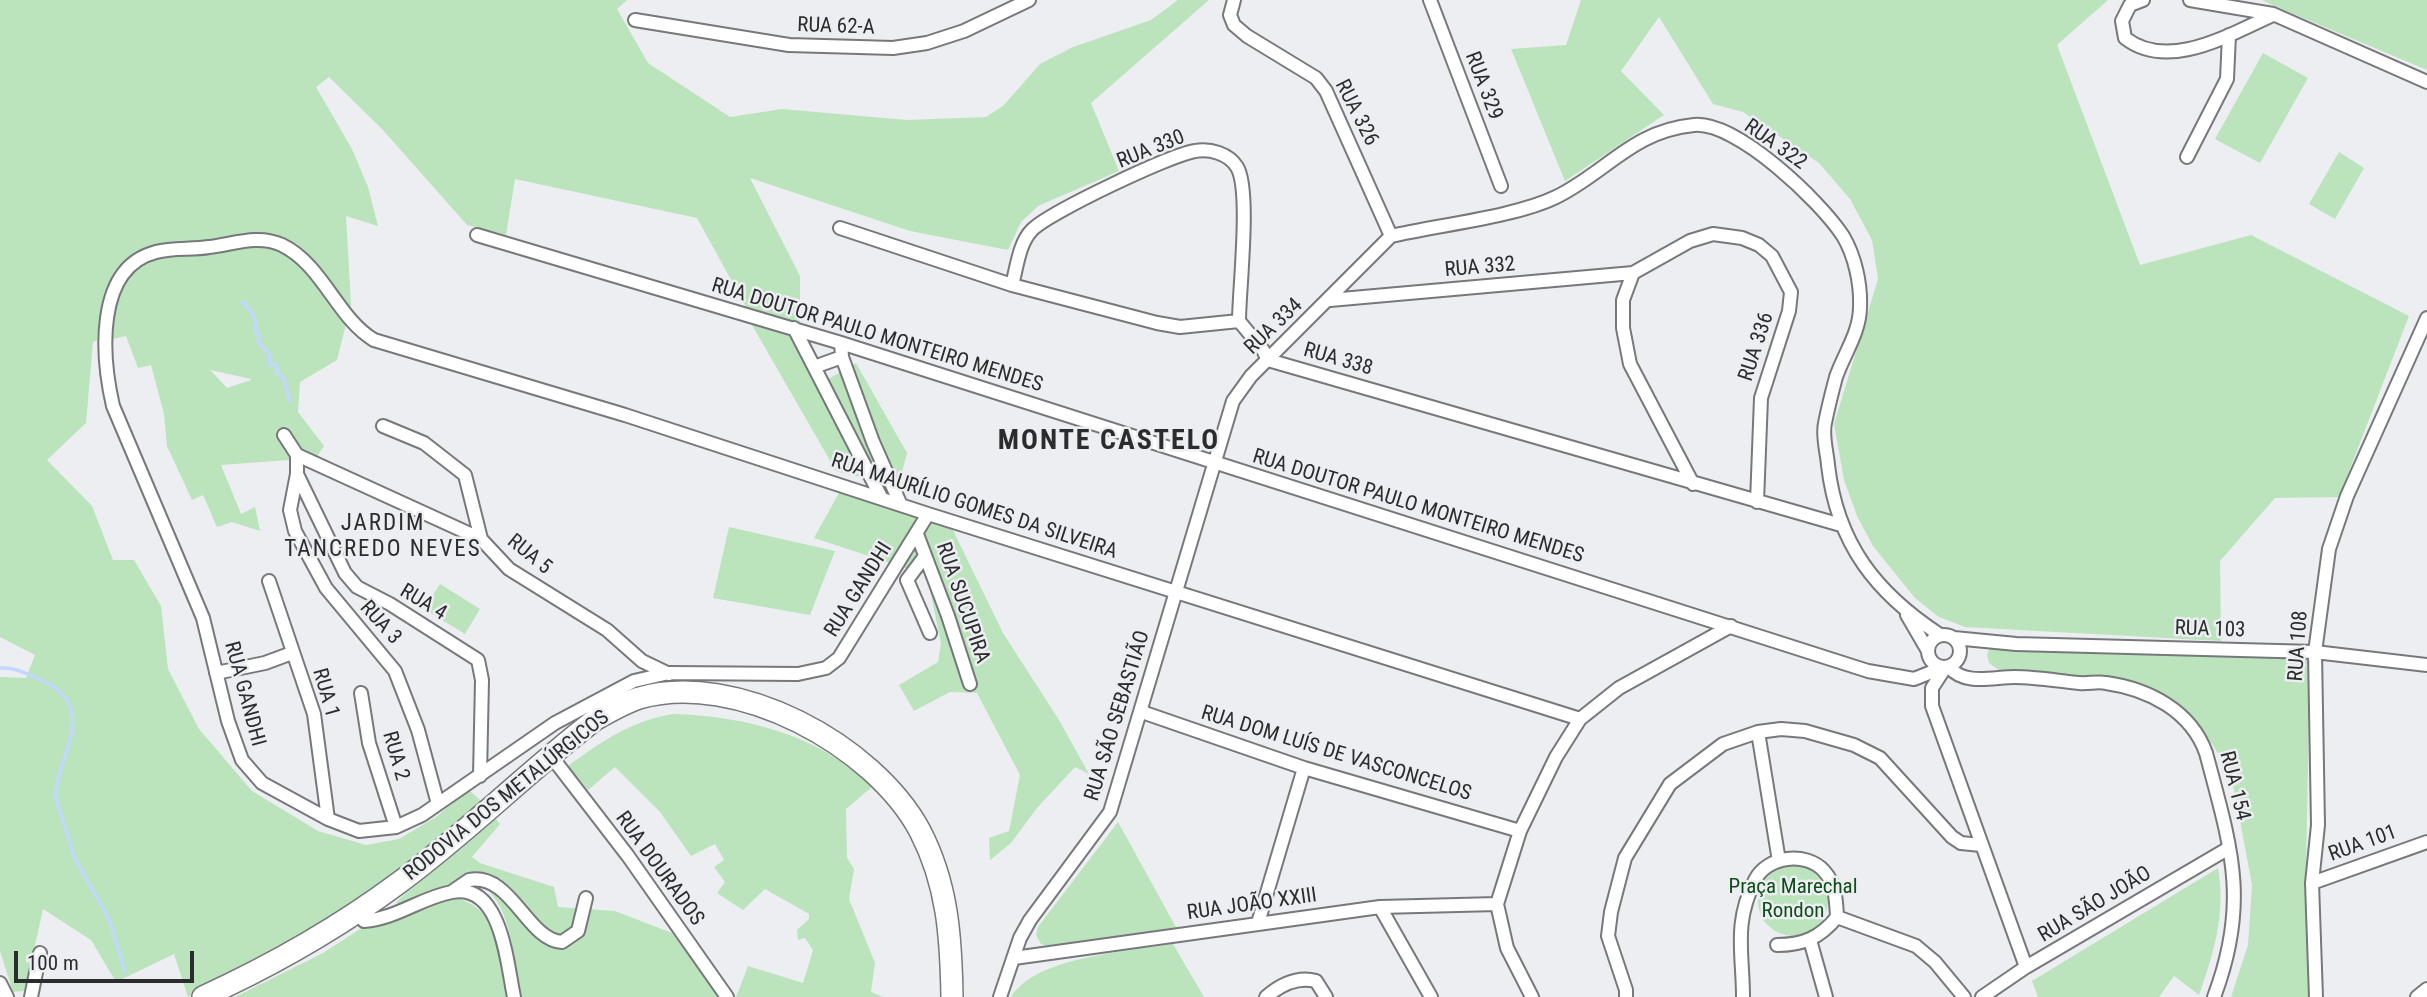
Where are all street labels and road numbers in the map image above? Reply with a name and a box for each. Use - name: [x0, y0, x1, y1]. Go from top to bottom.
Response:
- street label: RUA 62-A: [797, 13, 875, 41]
- street label: RUA 329: [1459, 48, 1507, 124]
- street label: RUA 326: [1329, 76, 1383, 150]
- street label: RUA 322: [1739, 114, 1811, 176]
- street label: RUA 330: [1113, 125, 1189, 175]
- street label: RUA 332: [1444, 252, 1516, 284]
- street label: RUA DOUTOR PAULO MONTEIRO MENDES: [708, 274, 1046, 398]
- street label: RUA 334: [1240, 293, 1308, 361]
- street label: RUA 336: [1734, 309, 1780, 385]
- street label: RUA 338: [1301, 338, 1375, 382]
- street label: RUA DOUTOR PAULO MONTEIRO MENDES: [1249, 445, 1587, 569]
- street label: RUA MAURÍLIO GOMES DA SILVEIRA: [828, 449, 1120, 565]
- street label: RUA 5: [502, 529, 556, 581]
- street label: RUA GANDHI: [820, 538, 898, 642]
- street label: RUA SUCUPIRA: [930, 539, 994, 667]
- street label: RUA 4: [395, 579, 451, 627]
- street label: RUA 3: [354, 596, 406, 650]
- street label: RUA 108: [2284, 610, 2314, 682]
- street label: RUA 103: [2174, 616, 2246, 644]
- street label: RUA SÃO SEBASTIÃO: [1080, 628, 1156, 804]
- street label: RUA GANDHI: [218, 639, 270, 749]
- street label: RUA 1: [306, 665, 344, 721]
- street label: RUA DOM LUÍS DE VASCONCELOS: [1198, 701, 1474, 807]
- street label: RODOVIA DOS METALÚRGICOS: [399, 705, 615, 887]
- street label: RUA 2: [376, 728, 414, 784]
- street label: RUA 154: [2213, 749, 2255, 823]
- street label: RUA DOURADOS: [609, 807, 709, 931]
- street label: RUA 101: [2325, 820, 2401, 868]
- street label: RUA SÃO JOÃO: [2034, 861, 2156, 949]
- street label: RUA JOÃO XXIII: [1186, 883, 1318, 927]

